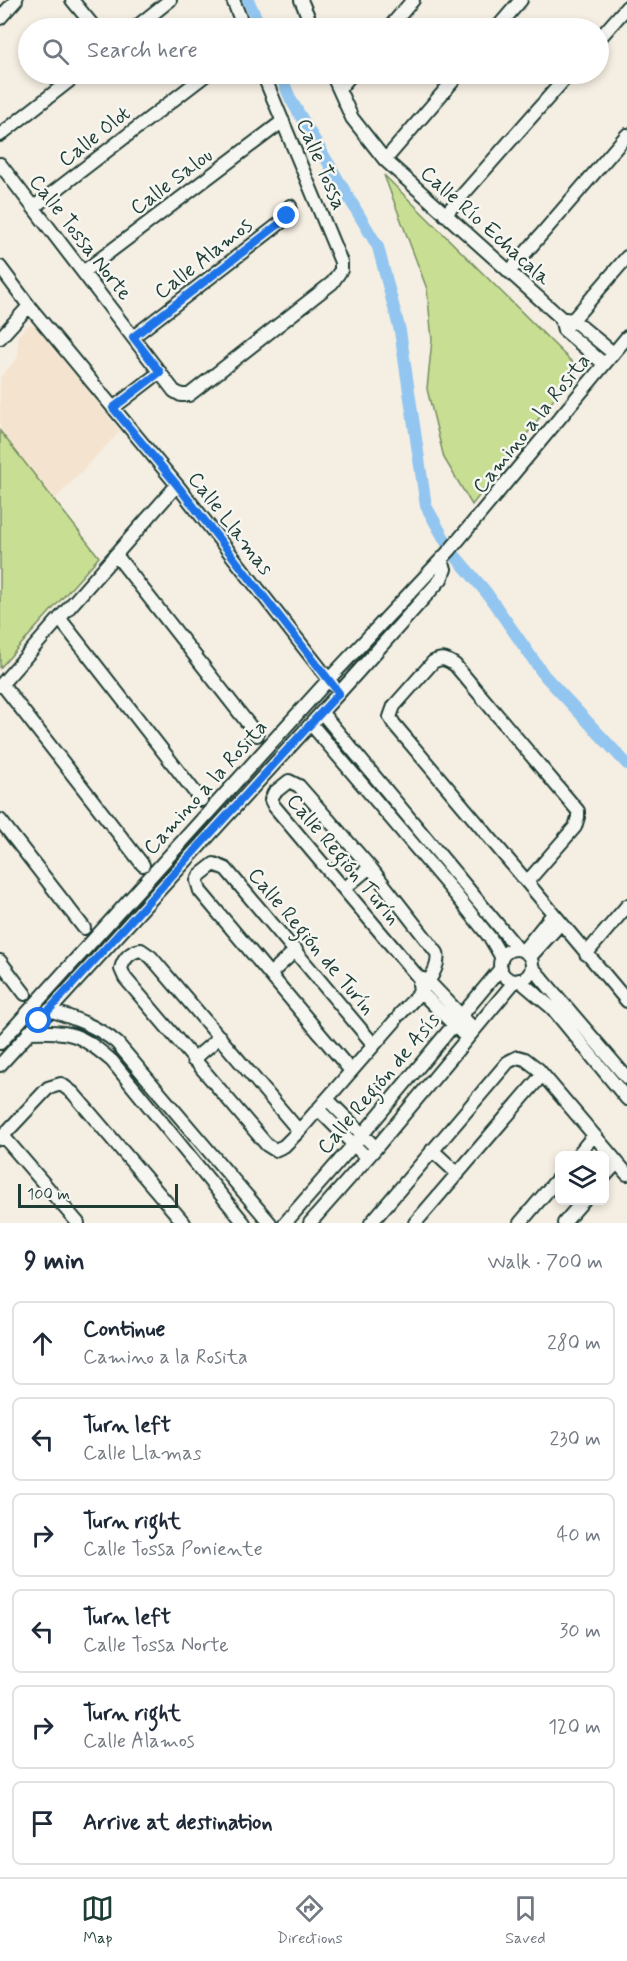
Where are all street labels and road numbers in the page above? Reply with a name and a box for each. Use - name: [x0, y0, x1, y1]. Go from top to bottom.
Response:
- street label: Calle Olot: [53, 100, 137, 174]
- street label: Calle Tossa: [289, 114, 353, 215]
- street label: Calle Salou: [125, 142, 219, 222]
- street label: Calle Río Echacala: [414, 160, 557, 292]
- street label: Calle Tossa Norte: [22, 169, 138, 307]
- street label: Calle Alamos: [149, 212, 258, 306]
- street label: Camino a la Rosita: [466, 348, 597, 500]
- street label: Calle Llamas: [181, 466, 280, 581]
- street label: Camino a la Rosita: [137, 714, 274, 861]
- street label: Calle Región Turín: [278, 788, 407, 933]
- street label: Calle Región de Turín: [240, 862, 381, 1023]
- street label: Calle Región de Asís: [311, 1007, 448, 1162]

